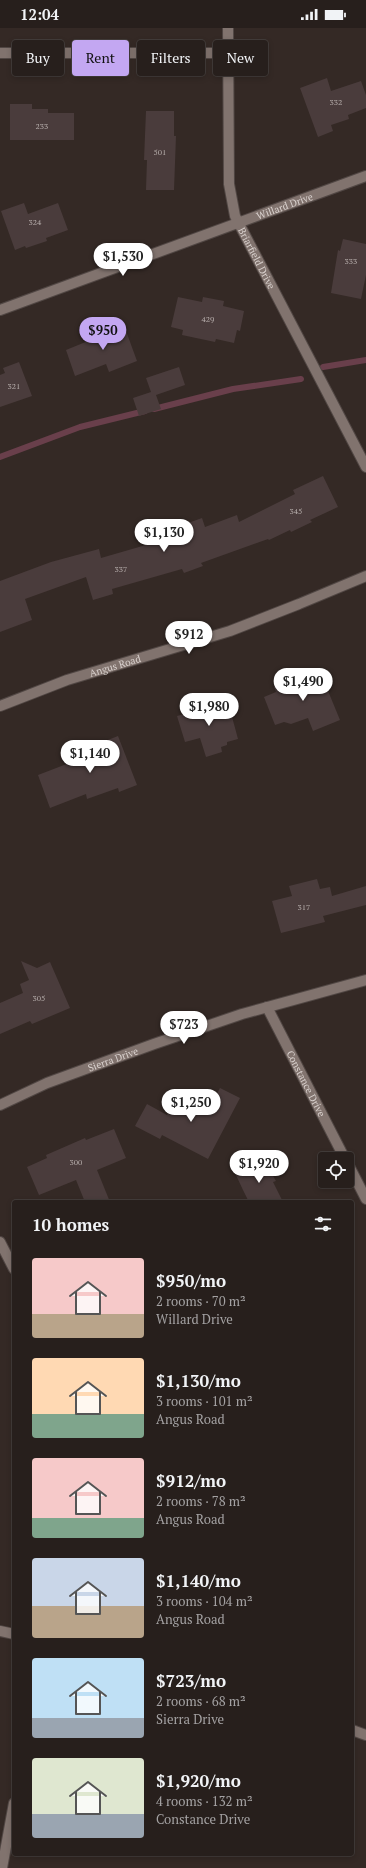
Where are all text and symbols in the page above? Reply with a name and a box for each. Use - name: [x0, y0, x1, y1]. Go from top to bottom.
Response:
- text: 12:04: [20, 4, 59, 24]
- chip: Buy: [12, 40, 64, 76]
- chip: Rent: [72, 40, 129, 76]
- chip: Filters: [137, 40, 205, 76]
- chip: New: [213, 40, 268, 76]
- house number: 332: [330, 97, 342, 107]
- house number: 233: [36, 121, 48, 131]
- house number: 501: [154, 147, 166, 157]
- street label: Willard Drive: [255, 190, 315, 223]
- house number: 324: [29, 217, 42, 227]
- street label: Briarfield Drive: [235, 225, 278, 291]
- pin: $1,530: [90, 243, 156, 277]
- text: $1,530: [103, 247, 143, 265]
- house number: 333: [345, 256, 357, 266]
- house number: 429: [202, 314, 214, 324]
- pin: $950: [79, 317, 127, 351]
- text: $950: [88, 321, 118, 339]
- house number: 321: [8, 381, 20, 391]
- house number: 345: [290, 506, 302, 516]
- pin: $1,130: [131, 519, 197, 553]
- text: $1,130: [144, 523, 184, 541]
- house number: 337: [115, 564, 127, 574]
- pin: $912: [165, 621, 213, 655]
- text: $912: [174, 625, 204, 643]
- street label: Angus Road: [88, 652, 143, 680]
- pin: $1,490: [270, 668, 336, 702]
- text: $1,490: [283, 672, 323, 690]
- pin: $1,980: [176, 693, 242, 727]
- text: $1,980: [189, 697, 229, 715]
- pin: $1,140: [57, 740, 123, 774]
- text: $1,140: [70, 744, 110, 762]
- house number: 317: [298, 902, 310, 912]
- house number: 305: [33, 993, 45, 1003]
- pin: $723: [160, 1011, 208, 1045]
- text: $723: [169, 1015, 199, 1033]
- street label: Sierra Drive: [86, 1044, 140, 1075]
- street label: Constance Drive: [283, 1048, 328, 1119]
- pin: $1,250: [158, 1089, 224, 1123]
- text: $1,250: [171, 1093, 211, 1111]
- pin: $1,920: [226, 1150, 292, 1184]
- map controls: [318, 1152, 354, 1188]
- button: locate: [318, 1152, 354, 1188]
- text: $1,920: [239, 1154, 279, 1172]
- house number: 300: [70, 1157, 82, 1167]
- text: 10 homes: [32, 1213, 109, 1236]
- icon: filters: [312, 1213, 334, 1235]
- text: $950/mo: [156, 1269, 226, 1292]
- icon: home: [64, 1274, 112, 1322]
- text: 2 rooms · 70 m²: [156, 1292, 246, 1310]
- text: Willard Drive: [156, 1310, 233, 1328]
- text: $1,130/mo: [156, 1369, 241, 1392]
- icon: home: [64, 1374, 112, 1422]
- text: 3 rooms · 101 m²: [156, 1392, 253, 1410]
- text: Angus Road: [156, 1410, 225, 1428]
- text: $912/mo: [156, 1469, 226, 1492]
- icon: home: [64, 1474, 112, 1522]
- text: 2 rooms · 78 m²: [156, 1492, 246, 1510]
- text: Angus Road: [156, 1510, 225, 1528]
- text: $1,140/mo: [156, 1569, 241, 1592]
- icon: home: [64, 1574, 112, 1622]
- text: 3 rooms · 104 m²: [156, 1592, 253, 1610]
- text: Angus Road: [156, 1610, 225, 1628]
- text: $723/mo: [156, 1669, 226, 1692]
- icon: home: [64, 1674, 112, 1722]
- text: 2 rooms · 68 m²: [156, 1692, 246, 1710]
- text: Sierra Drive: [156, 1710, 224, 1728]
- text: $1,920/mo: [156, 1769, 241, 1792]
- icon: home: [64, 1774, 112, 1822]
- text: 4 rooms · 132 m²: [156, 1792, 253, 1810]
- text: Constance Drive: [156, 1810, 250, 1828]

